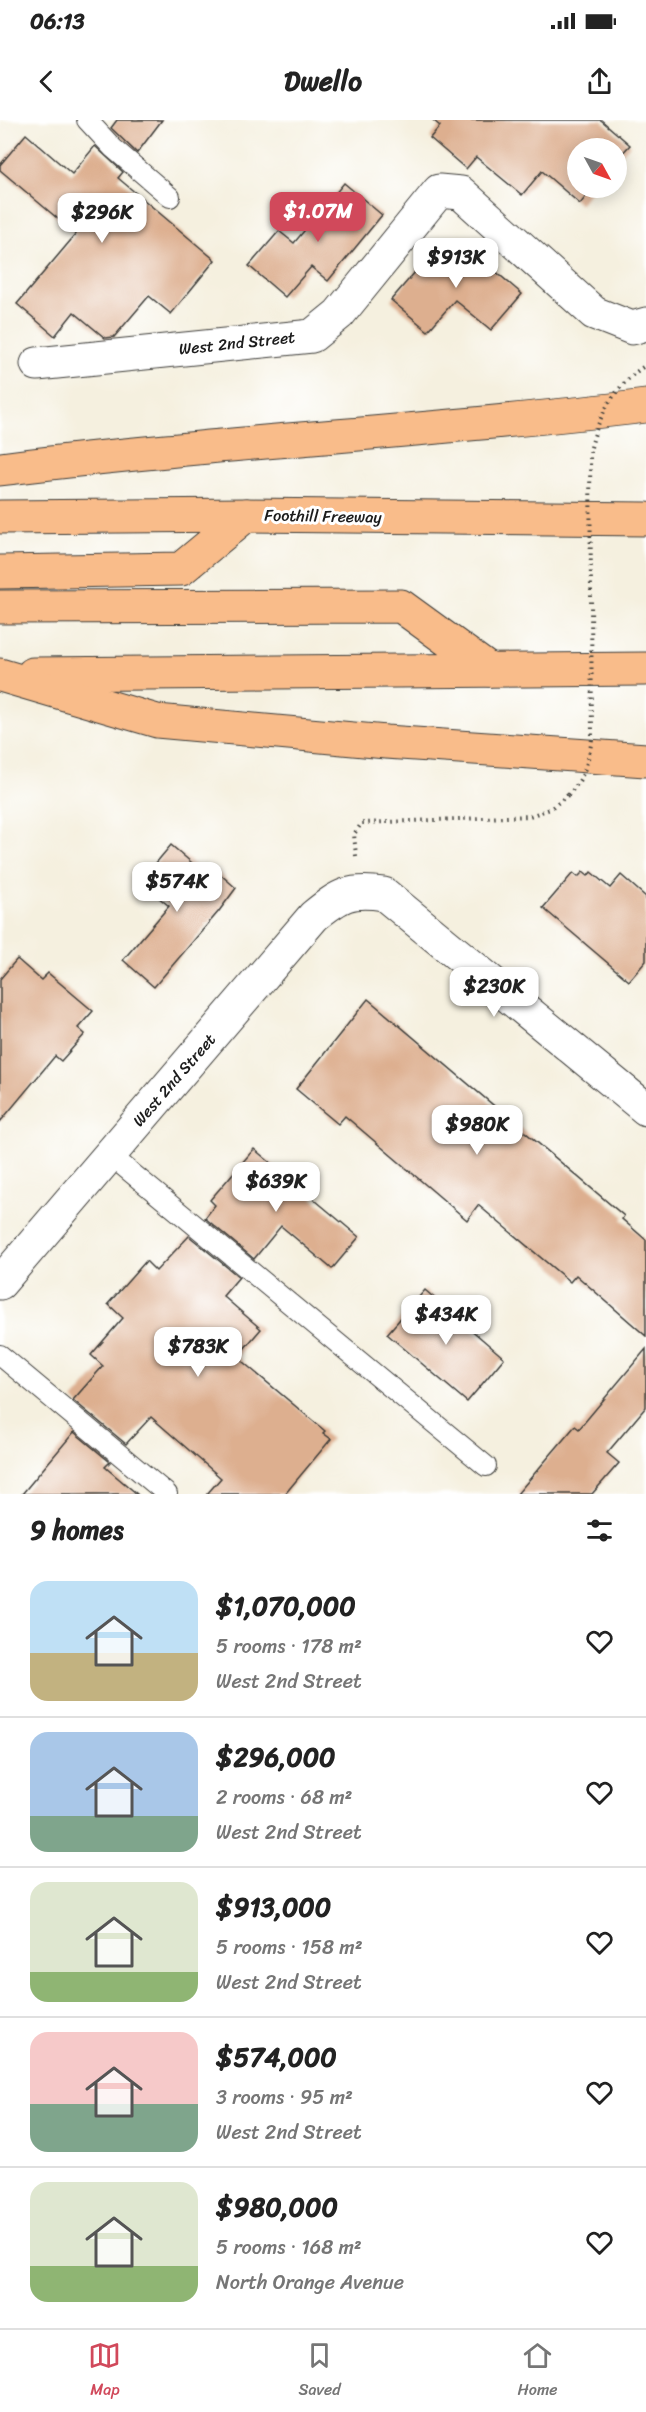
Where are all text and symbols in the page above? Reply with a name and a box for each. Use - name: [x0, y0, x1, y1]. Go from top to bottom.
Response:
- text: 06:13: [30, 2, 85, 41]
- text: Dwello: [284, 57, 362, 105]
- icon: back: [30, 65, 63, 98]
- icon: share: [583, 65, 616, 98]
- north arrow: [567, 138, 627, 198]
- map controls: [567, 138, 627, 198]
- pin: $1.07M: [269, 192, 367, 243]
- pin: $296K: [60, 193, 144, 244]
- text: $1.07M: [284, 194, 352, 229]
- text: $296K: [72, 195, 132, 230]
- pin: $913K: [414, 238, 498, 289]
- text: $913K: [427, 240, 485, 275]
- street label: West 2nd Street: [177, 322, 297, 364]
- street label: Foothill Freeway: [264, 500, 383, 532]
- pin: $574K: [135, 862, 219, 913]
- text: $574K: [146, 864, 208, 899]
- pin: $230K: [452, 967, 536, 1018]
- text: $230K: [464, 969, 524, 1004]
- street label: West 2nd Street: [125, 1026, 223, 1134]
- pin: $980K: [435, 1105, 519, 1156]
- text: $980K: [446, 1107, 508, 1142]
- pin: $639K: [234, 1162, 318, 1213]
- text: $639K: [246, 1164, 306, 1199]
- pin: $434K: [404, 1295, 488, 1346]
- text: $434K: [415, 1297, 477, 1332]
- pin: $783K: [156, 1327, 240, 1378]
- text: $783K: [168, 1329, 228, 1364]
- text: 9 homes: [30, 1507, 124, 1553]
- icon: filters: [583, 1514, 616, 1547]
- text: $1,070,000: [216, 1583, 356, 1629]
- icon: home: [78, 1605, 150, 1677]
- icon: heart: [583, 1625, 616, 1658]
- text: 5 rooms · 178 m²: [216, 1629, 362, 1664]
- text: West 2nd Street: [216, 1664, 362, 1699]
- text: $296,000: [216, 1734, 336, 1780]
- icon: home: [78, 1756, 150, 1828]
- icon: heart: [583, 1776, 616, 1809]
- text: 2 rooms · 68 m²: [216, 1780, 352, 1815]
- text: West 2nd Street: [216, 1815, 362, 1850]
- text: $913,000: [216, 1884, 331, 1930]
- icon: home: [78, 1906, 150, 1978]
- icon: heart: [583, 1926, 616, 1959]
- text: 5 rooms · 158 m²: [216, 1930, 363, 1965]
- text: West 2nd Street: [216, 1965, 362, 2000]
- text: $574,000: [216, 2034, 337, 2080]
- icon: home: [78, 2056, 150, 2128]
- icon: heart: [583, 2076, 616, 2109]
- text: 3 rooms · 95 m²: [216, 2080, 353, 2115]
- text: West 2nd Street: [216, 2115, 362, 2150]
- text: $980,000: [216, 2184, 338, 2230]
- icon: home: [78, 2206, 150, 2278]
- icon: heart: [583, 2226, 616, 2259]
- text: 5 rooms · 168 m²: [216, 2230, 362, 2265]
- text: North Orange Avenue: [216, 2265, 404, 2300]
- tab: Map: [88, 2339, 121, 2404]
- tab: Saved: [298, 2339, 341, 2404]
- tab: Home: [518, 2339, 558, 2404]

